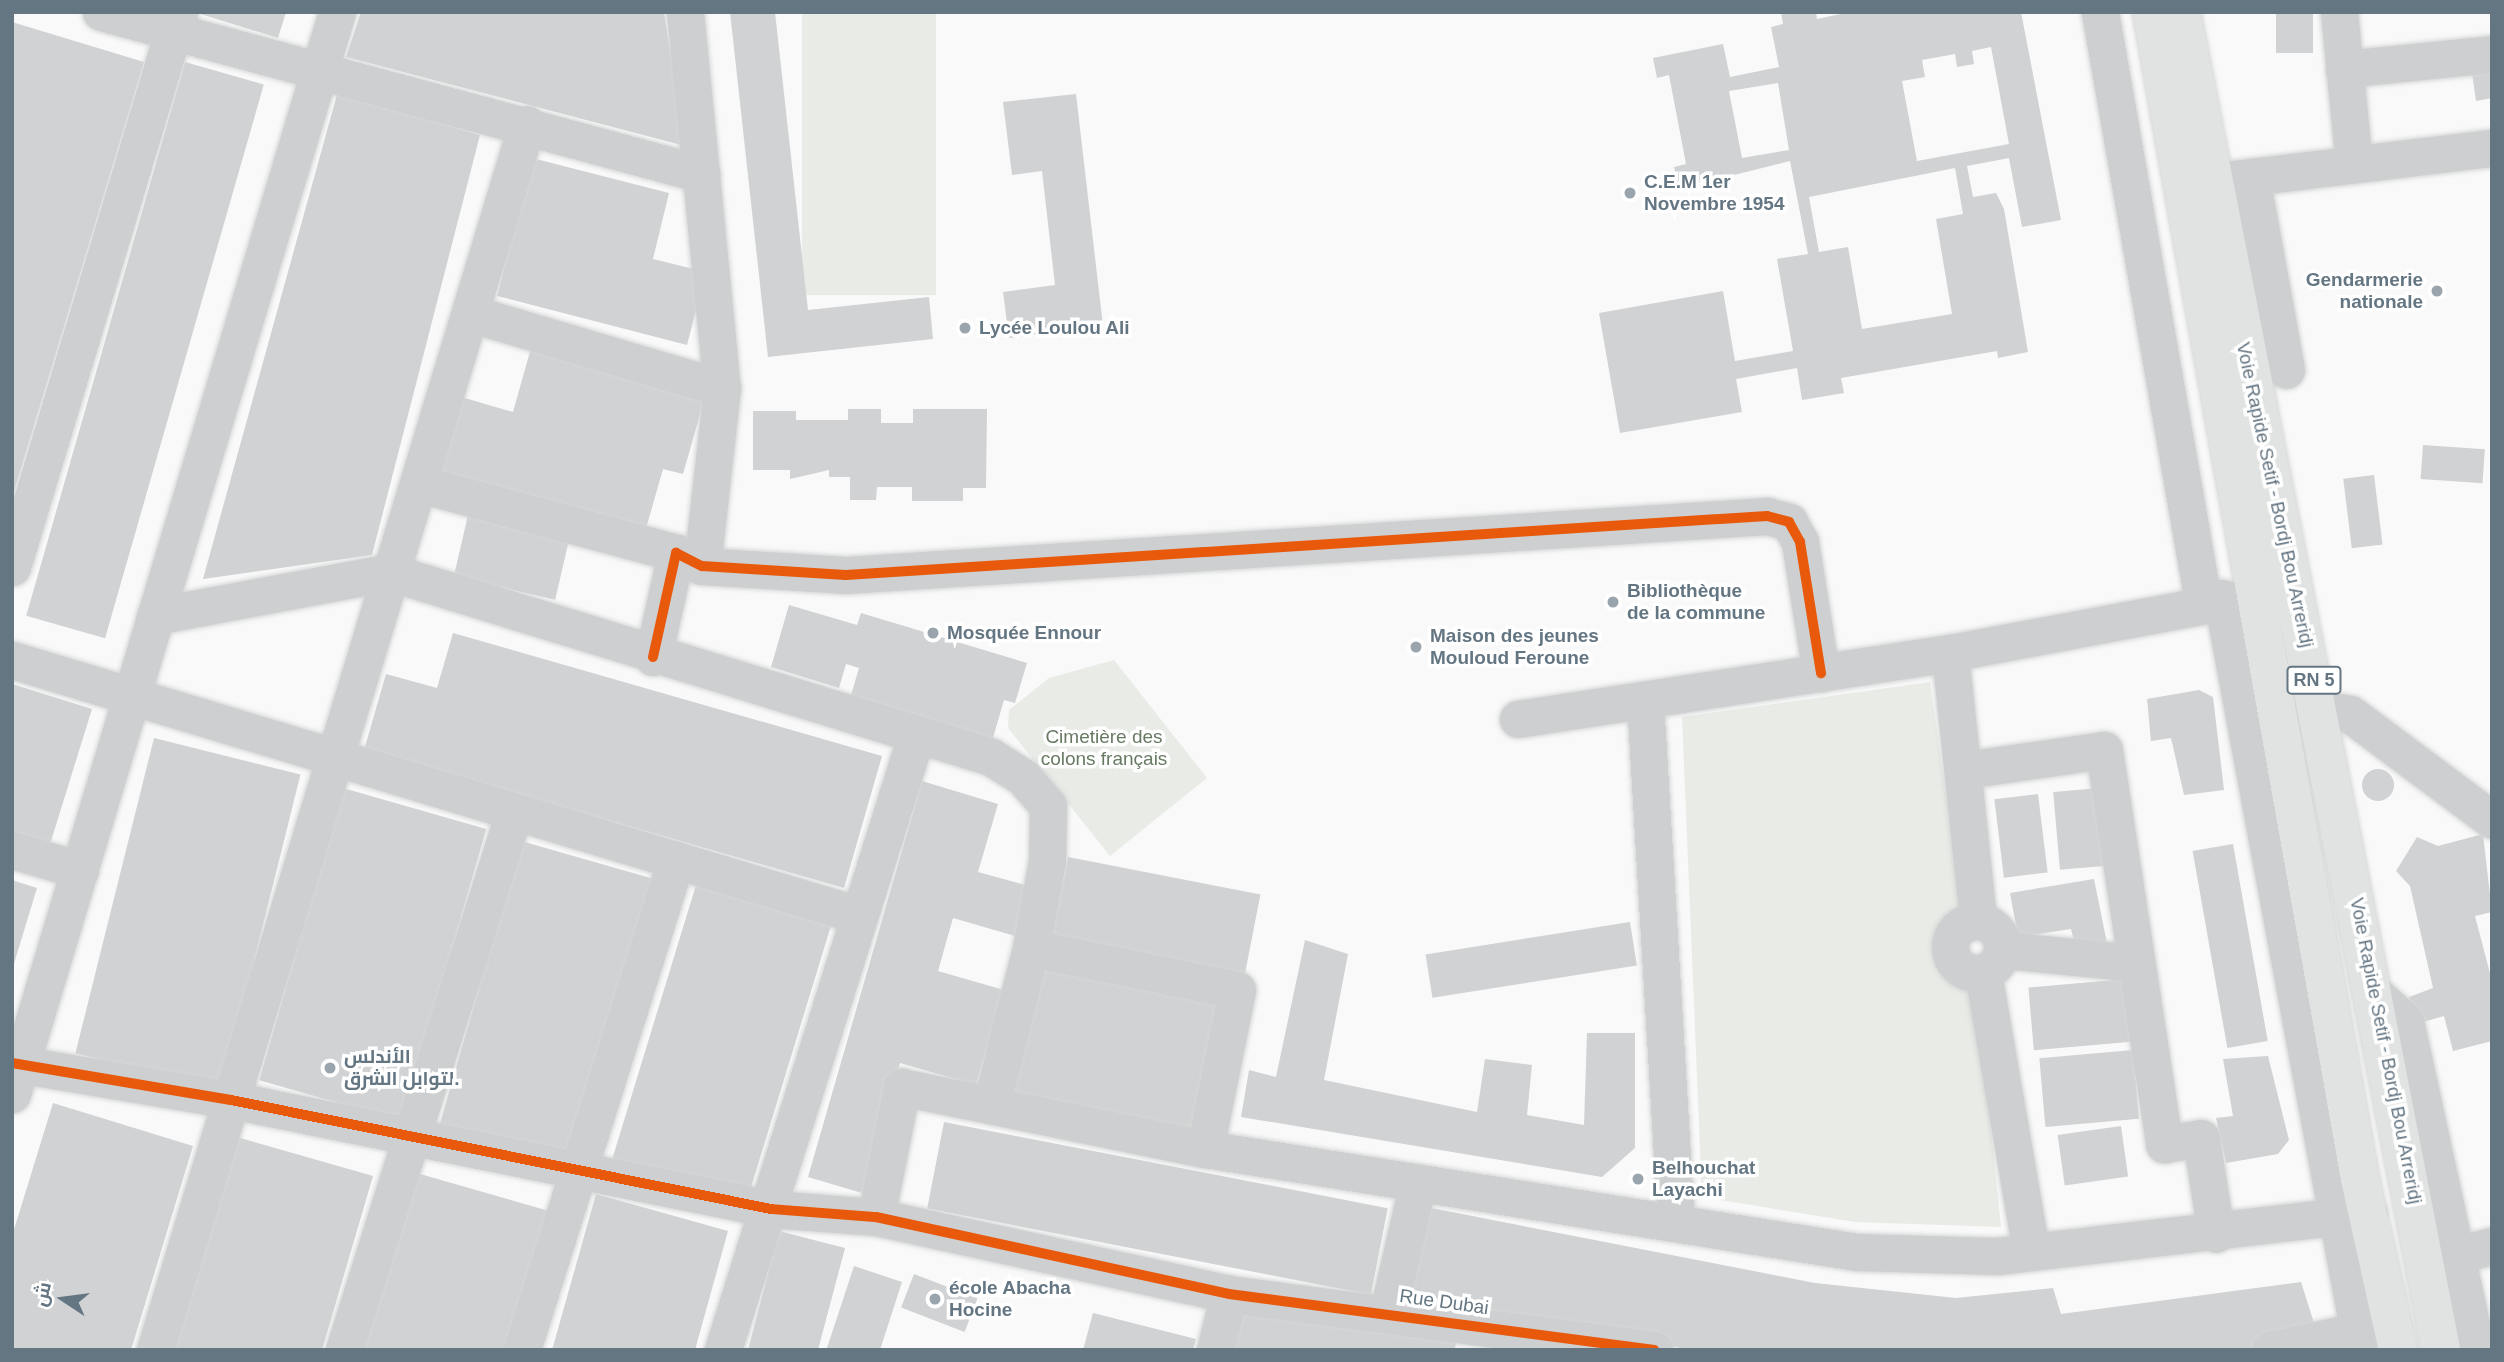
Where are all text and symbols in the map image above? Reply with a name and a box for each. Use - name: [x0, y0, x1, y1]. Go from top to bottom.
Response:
- place label: C.E.M 1er Novembre 1954: [1644, 171, 1784, 215]
- marker: C.E.M 1er Novembre 1954: [1622, 185, 1638, 201]
- place label: Gendarmerie nationale: [2306, 269, 2423, 313]
- marker: Gendarmerie nationale: [2429, 283, 2445, 299]
- place label: Lycée Loulou Ali: [979, 317, 1130, 339]
- marker: Lycée Loulou Ali: [957, 320, 973, 336]
- street label: Voie Rapide Setif - Bordj Bou Arreridj: [2231, 340, 2319, 650]
- place label: Bibliothèque de la commune: [1627, 580, 1765, 624]
- marker: Bibliothèque de la commune: [1605, 594, 1621, 610]
- place label: Mosquée Ennour: [947, 622, 1101, 644]
- marker: Mosquée Ennour: [925, 625, 941, 641]
- place label: Maison des jeunes Mouloud Feroune: [1430, 625, 1599, 669]
- marker: Maison des jeunes Mouloud Feroune: [1408, 639, 1424, 655]
- road number: RN 5: [2286, 666, 2342, 694]
- park label: Cimetière des colons français: [1041, 726, 1167, 770]
- street label: Voie Rapide Setif - Bordj Bou Arreridj: [2345, 895, 2427, 1207]
- place label: الأندلس لتوابل الشرق.: [344, 1046, 460, 1090]
- marker: الأندلس لتوابل الشرق.: [322, 1060, 338, 1076]
- place label: Belhouchat Layachi: [1652, 1157, 1755, 1201]
- marker: Belhouchat Layachi: [1630, 1171, 1646, 1187]
- north arrow: [28, 1264, 98, 1334]
- place label: école Abacha Hocine: [949, 1277, 1071, 1321]
- text: ش: [29, 1280, 55, 1308]
- street label: Rue Dubai: [1398, 1284, 1490, 1320]
- marker: école Abacha Hocine: [927, 1291, 943, 1307]

